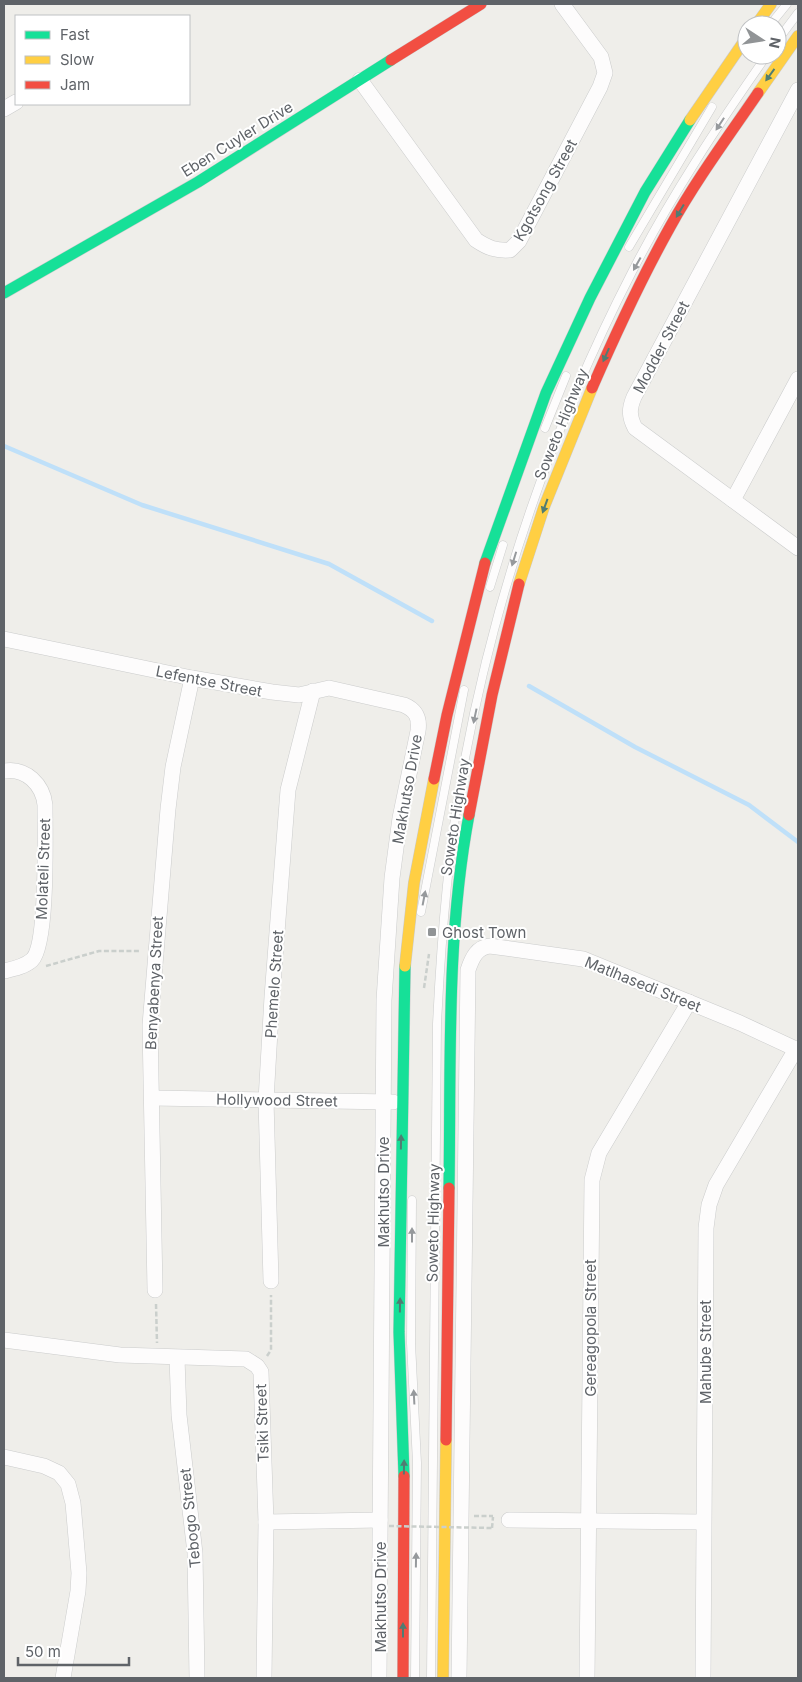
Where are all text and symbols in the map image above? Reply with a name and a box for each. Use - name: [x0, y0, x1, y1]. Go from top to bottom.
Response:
- legend: [15, 15, 190, 105]
- north arrow: [737, 15, 787, 65]
- text: Fast: [60, 25, 90, 44]
- text: N: [766, 36, 785, 50]
- text: Slow: [60, 50, 94, 69]
- one-way arrow: [765, 68, 775, 82]
- text: Jam: [60, 75, 90, 94]
- street label: Eben Cuyler Drive: [178, 97, 296, 181]
- one-way arrow: [715, 117, 725, 131]
- street label: Kgotsong Street: [509, 135, 581, 244]
- one-way arrow: [676, 203, 684, 218]
- one-way arrow: [632, 257, 641, 270]
- street label: Modder Street: [629, 297, 693, 396]
- one-way arrow: [602, 348, 610, 362]
- street label: Soweto Highway: [530, 365, 592, 483]
- one-way arrow: [541, 499, 549, 514]
- one-way arrow: [510, 552, 518, 567]
- street label: Lefentse Street: [154, 661, 264, 701]
- one-way arrow: [471, 709, 479, 724]
- street label: Makhutso Drive: [388, 733, 426, 845]
- street label: Soweto Highway: [436, 756, 474, 877]
- street label: Molateli Street: [32, 818, 54, 920]
- one-way arrow: [420, 890, 428, 905]
- street label: Benyabenya Street: [141, 916, 167, 1050]
- place label: Ghost Town: [442, 923, 526, 942]
- marker: Ghost Town: [426, 926, 438, 938]
- street label: Phemelo Street: [261, 929, 287, 1039]
- street label: Matlhasedi Street: [582, 952, 704, 1016]
- street label: Hollywood Street: [216, 1089, 338, 1111]
- one-way arrow: [398, 1134, 406, 1150]
- street label: Makhutso Drive: [374, 1136, 393, 1248]
- street label: Soweto Highway: [422, 1163, 444, 1283]
- one-way arrow: [408, 1226, 416, 1242]
- street label: Gereagopola Street: [581, 1259, 600, 1397]
- one-way arrow: [396, 1296, 404, 1312]
- street label: Mahube Street: [696, 1300, 715, 1404]
- street label: Tsiki Street: [251, 1383, 273, 1463]
- one-way arrow: [409, 1389, 417, 1405]
- one-way arrow: [400, 1459, 408, 1475]
- street label: Tebogo Street: [175, 1467, 205, 1569]
- street label: Makhutso Drive: [371, 1541, 390, 1653]
- one-way arrow: [412, 1551, 420, 1567]
- one-way arrow: [399, 1621, 407, 1637]
- scale bar: [18, 1634, 129, 1666]
- text: 50 m: [25, 1642, 61, 1661]

